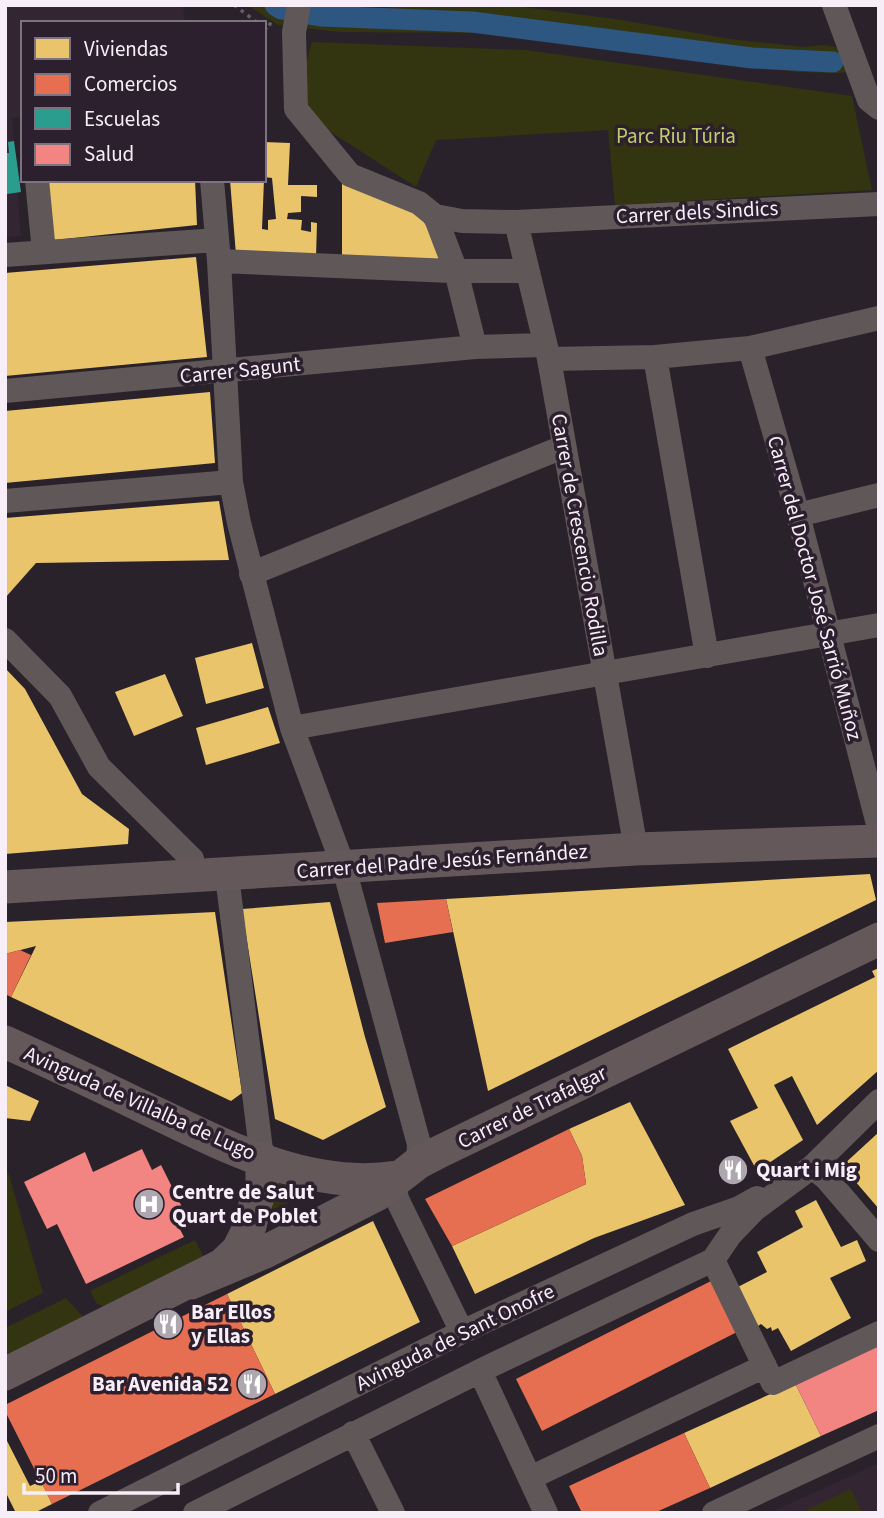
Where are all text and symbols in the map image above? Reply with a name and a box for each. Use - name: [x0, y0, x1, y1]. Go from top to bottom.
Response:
- legend: [21, 21, 266, 182]
- text: Viviendas: [84, 34, 168, 64]
- text: Comercios: [84, 69, 177, 99]
- text: Escuelas: [84, 104, 160, 134]
- park label: Parc Riu Túria: [616, 121, 736, 151]
- text: Salud: [84, 139, 134, 169]
- street label: Carrer dels Sindics: [615, 193, 779, 231]
- street label: Carrer Sagunt: [178, 349, 302, 391]
- street label: Carrer de Crescencio Rodilla: [544, 411, 616, 659]
- street label: Carrer del Doctor José Sarrió Muñoz: [760, 432, 870, 744]
- street label: Carrer del Padre Jesús Fernández: [296, 836, 588, 886]
- street label: Avinguda de Villalba de Lugo: [19, 1038, 261, 1168]
- street label: Carrer de Trafalgar: [452, 1058, 612, 1156]
- restaurant icon: Quart i Mig: [716, 1153, 750, 1187]
- place label: Quart i Mig: [756, 1155, 857, 1185]
- place label: Centre de Salut Quart de Poblet: [172, 1177, 318, 1231]
- hospital icon: Centre de Salut Quart de Poblet: [132, 1187, 166, 1221]
- street label: Avinguda de Sant Onofre: [351, 1276, 559, 1398]
- place label: Bar Ellos y Ellas: [191, 1297, 272, 1351]
- restaurant icon: Bar Ellos y Ellas: [151, 1307, 185, 1341]
- restaurant icon: Bar Avenida 52: [235, 1367, 269, 1401]
- place label: Bar Avenida 52: [92, 1369, 229, 1399]
- scale bar: [24, 1452, 178, 1496]
- text: 50 m: [35, 1461, 77, 1491]

